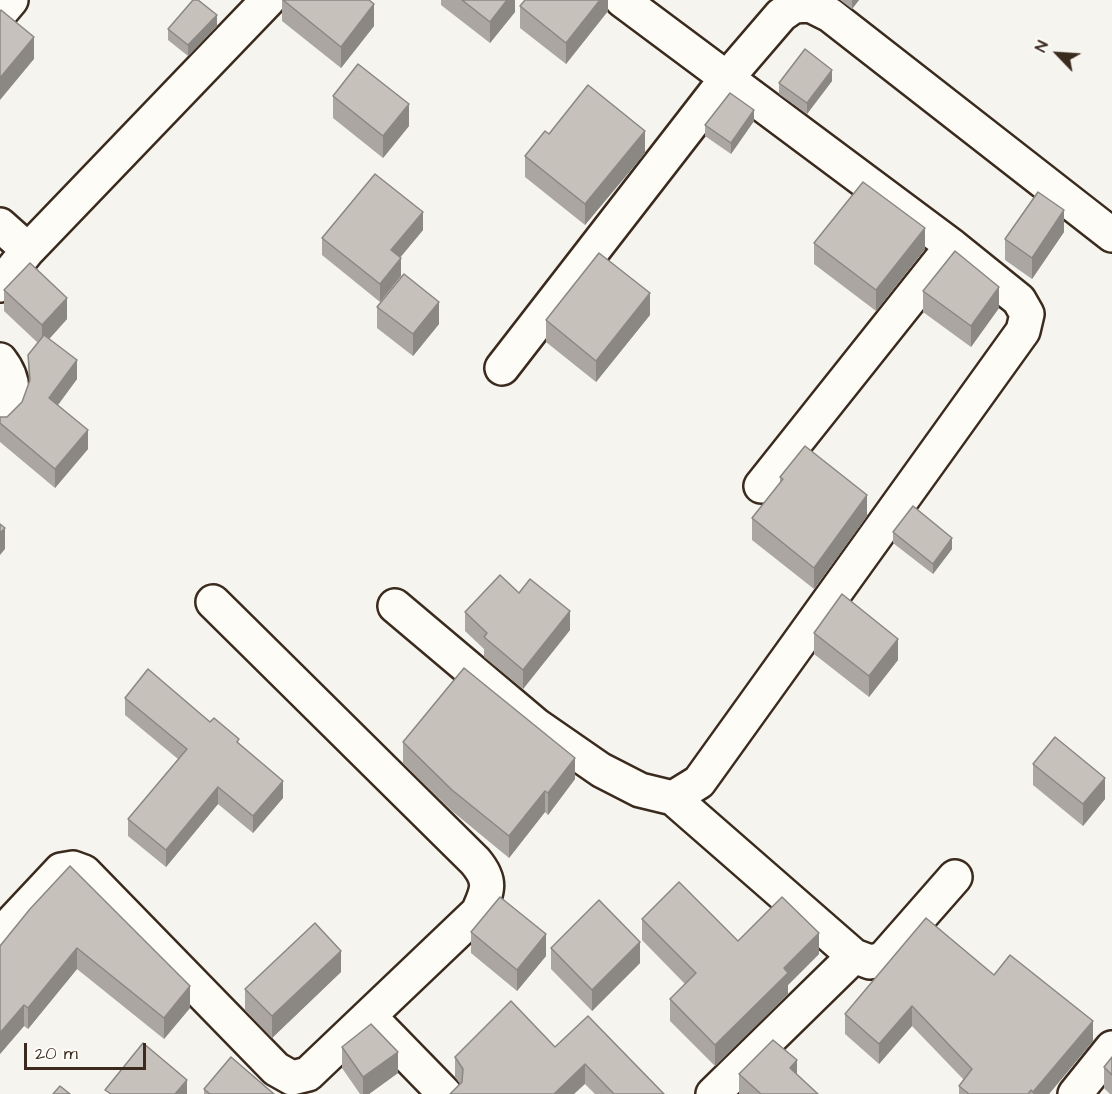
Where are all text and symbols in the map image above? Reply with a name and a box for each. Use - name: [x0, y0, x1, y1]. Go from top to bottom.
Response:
- north arrow: [1028, 24, 1088, 84]
- text: N: [1030, 37, 1054, 56]
- scale bar: [27, 1031, 148, 1069]
- text: 20 m: [35, 1041, 78, 1066]

